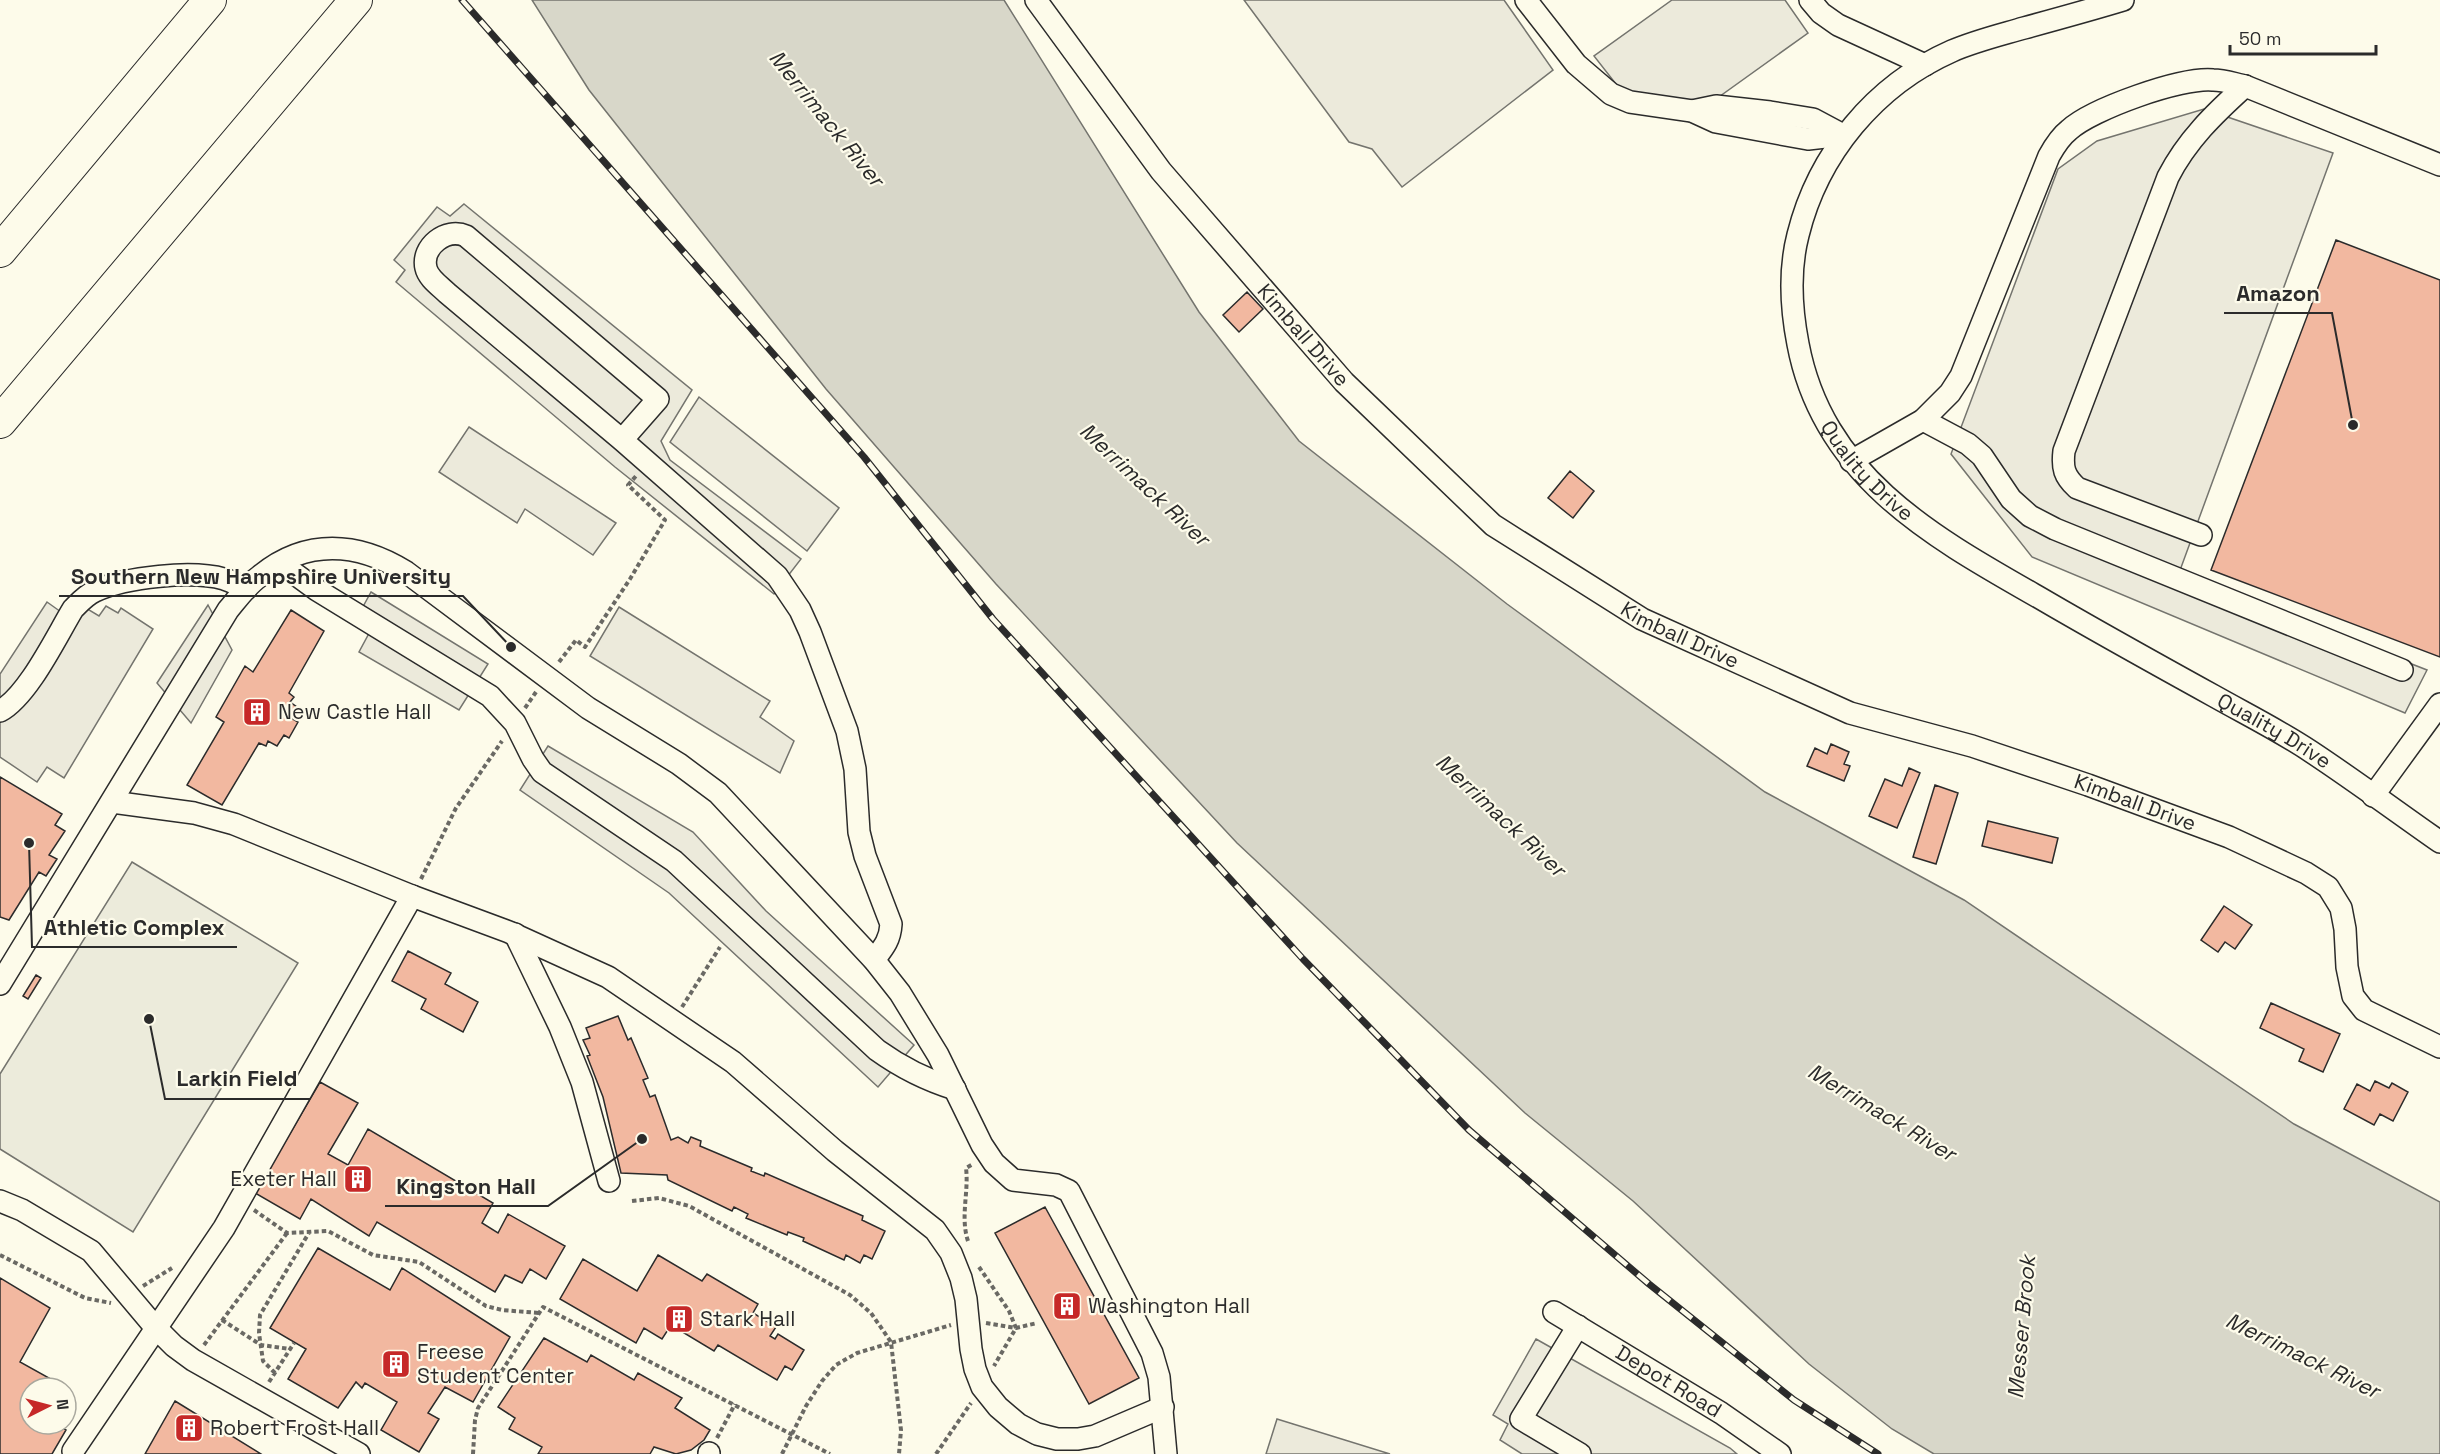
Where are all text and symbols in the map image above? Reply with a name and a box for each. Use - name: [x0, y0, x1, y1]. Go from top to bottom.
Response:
- scale bar: [2230, 18, 2376, 56]
- text: 50 m: [2239, 27, 2281, 50]
- water label: Merrimack River: [763, 44, 892, 194]
- callout: Amazon: [2224, 273, 2332, 313]
- street label: Kimball Drive: [1252, 278, 1356, 392]
- text: Amazon: [2236, 279, 2320, 307]
- street label: Quality Drive: [1815, 415, 1919, 527]
- water label: Merrimack River: [1074, 416, 1218, 553]
- callout: Southern New Hampshire University: [59, 556, 463, 596]
- text: Southern New Hampshire University: [71, 562, 451, 590]
- street label: Kimball Drive: [1616, 595, 1743, 674]
- street label: Quality Drive: [2213, 687, 2337, 774]
- building icon: New Castle Hall: [241, 696, 273, 728]
- place label: New Castle Hall: [278, 698, 431, 725]
- water label: Merrimack River: [1430, 747, 1574, 884]
- street label: Kimball Drive: [2071, 767, 2200, 837]
- callout: Athletic Complex: [32, 907, 237, 947]
- text: Athletic Complex: [44, 913, 224, 941]
- water label: Merrimack River: [1803, 1057, 1964, 1169]
- callout: Larkin Field: [165, 1059, 310, 1099]
- text: Larkin Field: [177, 1064, 297, 1092]
- building icon: Exeter Hall: [342, 1163, 374, 1195]
- place label: Exeter Hall: [230, 1165, 337, 1192]
- callout: Kingston Hall: [385, 1166, 548, 1206]
- text: Kingston Hall: [396, 1172, 536, 1200]
- water label: Messer Brook: [2001, 1252, 2041, 1400]
- building icon: Washington Hall: [1051, 1290, 1083, 1322]
- place label: Washington Hall: [1088, 1292, 1250, 1319]
- building icon: Stark Hall: [663, 1303, 695, 1335]
- place label: Stark Hall: [700, 1305, 795, 1332]
- water label: Merrimack River: [2221, 1306, 2387, 1406]
- place label: Freese Student Center: [417, 1338, 574, 1389]
- street label: Depot Road: [1611, 1339, 1727, 1423]
- building icon: Freese Student Center: [380, 1348, 412, 1380]
- north arrow: [18, 1376, 78, 1436]
- text: N: [51, 1398, 73, 1411]
- building icon: Robert Frost Hall: [173, 1412, 205, 1444]
- place label: Robert Frost Hall: [210, 1414, 379, 1441]

